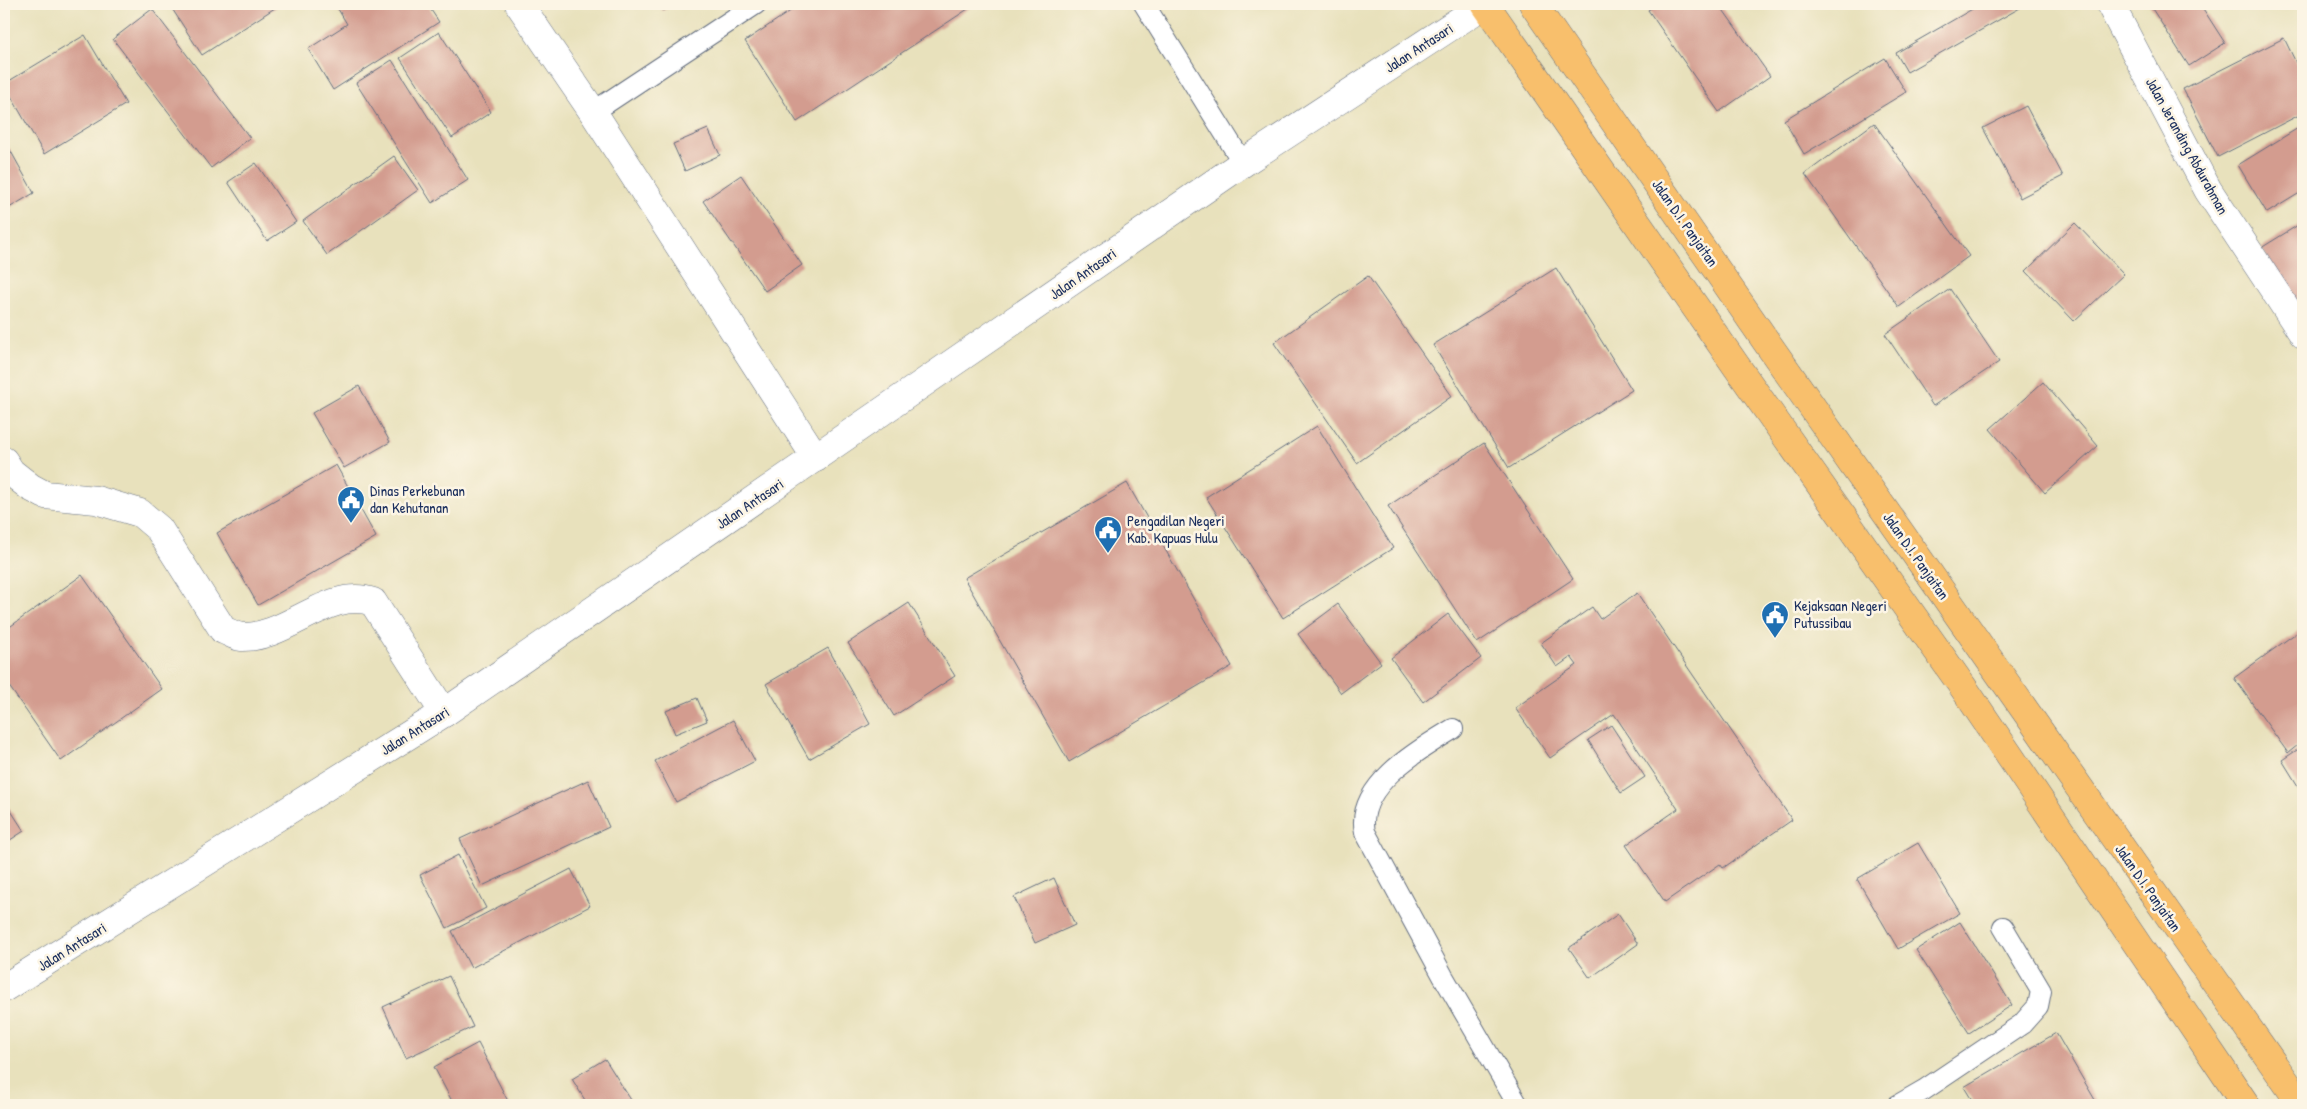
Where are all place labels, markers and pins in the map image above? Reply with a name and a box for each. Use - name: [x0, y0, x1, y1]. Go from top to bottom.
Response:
- place label: Dinas Perkebunan dan Kehutanan: [370, 480, 465, 518]
- public building icon: Dinas Perkebunan dan Kehutanan: [336, 485, 366, 524]
- place label: Pengadilan Negeri Kab. Kapuas Hulu: [1127, 510, 1225, 548]
- public building icon: Pengadilan Negeri Kab. Kapuas Hulu: [1093, 515, 1123, 554]
- place label: Kejaksaan Negeri Putussibau: [1794, 595, 1887, 633]
- public building icon: Kejaksaan Negeri Putussibau: [1760, 600, 1790, 639]

